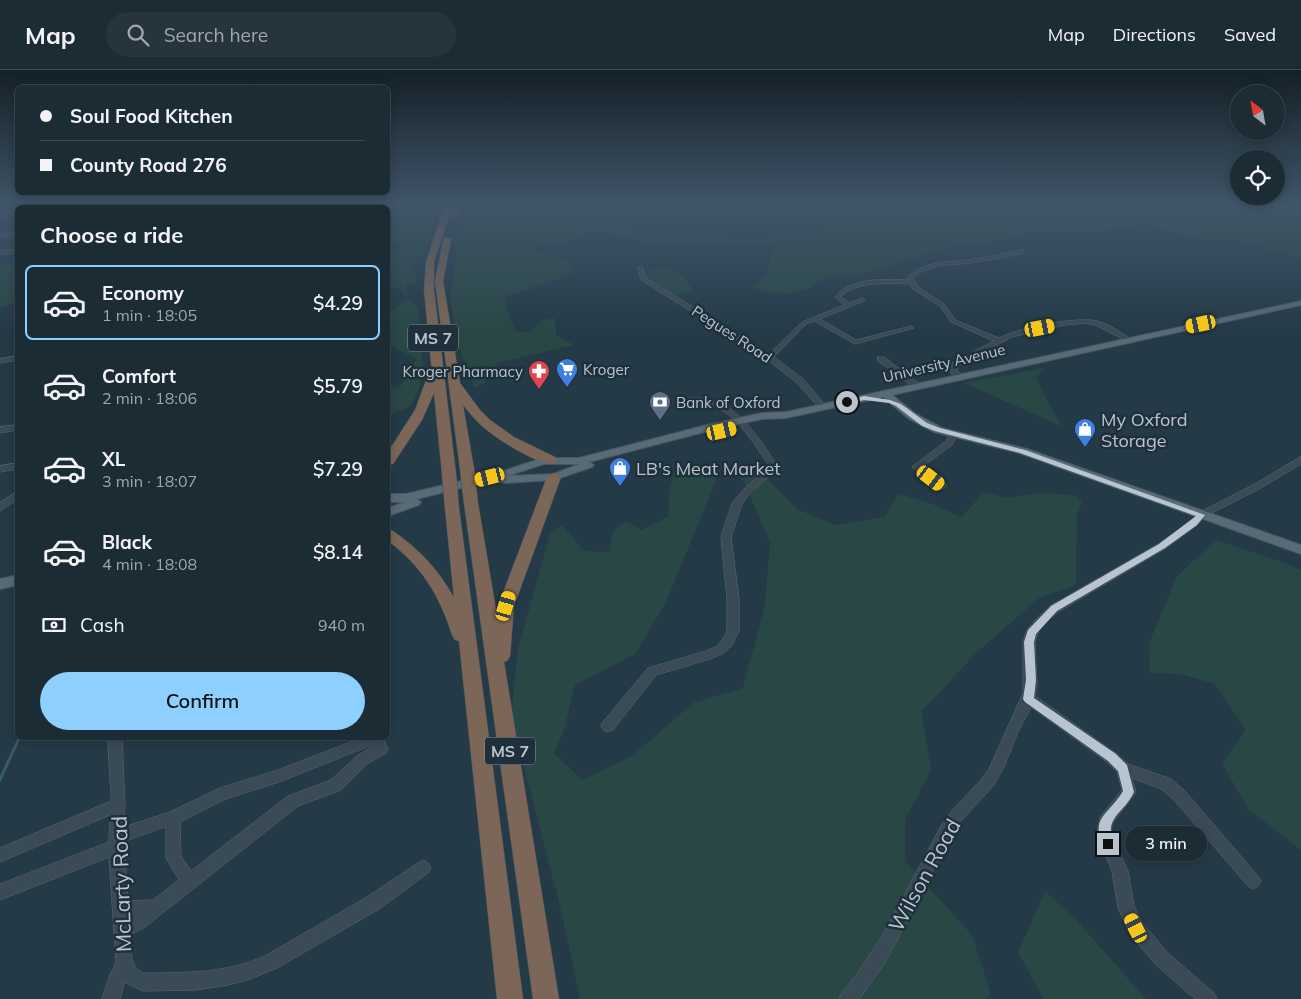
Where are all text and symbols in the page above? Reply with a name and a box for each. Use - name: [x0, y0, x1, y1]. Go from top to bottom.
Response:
- search box: [106, 12, 456, 57]
- text: Map: [25, 20, 76, 50]
- icon: search: [124, 21, 152, 49]
- text: Search here: [164, 23, 268, 47]
- text: Map: [1048, 23, 1085, 46]
- text: Directions: [1113, 23, 1196, 46]
- text: Saved: [1224, 23, 1276, 46]
- north arrow: [1230, 85, 1285, 140]
- map controls: [1230, 85, 1285, 205]
- text: Soul Food Kitchen: [70, 104, 233, 128]
- button: locate: [1230, 150, 1285, 205]
- text: County Road 276: [70, 153, 227, 177]
- text: Choose a ride: [40, 221, 183, 249]
- icon: car: [42, 280, 87, 325]
- text: Economy: [102, 281, 184, 305]
- text: $4.29: [313, 291, 363, 315]
- street label: Pegues Road: [688, 301, 776, 367]
- text: 1 min · 18:05: [102, 305, 197, 325]
- car: [1184, 314, 1217, 334]
- car: [1023, 318, 1056, 338]
- road number: MS 7: [408, 324, 458, 352]
- street label: University Avenue: [881, 340, 1007, 386]
- supermarket icon: Kroger: [555, 357, 579, 388]
- pharmacy icon: Kroger Pharmacy: [527, 359, 551, 390]
- place label: Kroger: [583, 360, 630, 379]
- place label: Kroger Pharmacy: [402, 362, 523, 381]
- icon: car: [42, 363, 87, 408]
- text: Comfort: [102, 364, 176, 388]
- text: $5.79: [313, 374, 363, 398]
- text: 2 min · 18:06: [102, 388, 197, 408]
- bank icon: Bank of Oxford: [648, 390, 672, 421]
- route start: [836, 391, 858, 413]
- place label: Bank of Oxford: [676, 393, 780, 412]
- place label: My Oxford Storage: [1101, 408, 1188, 452]
- shop icon: My Oxford Storage: [1073, 417, 1097, 448]
- car: [705, 420, 738, 442]
- icon: car: [42, 446, 87, 491]
- text: XL: [102, 447, 125, 471]
- shop icon: LB's Meat Market: [608, 456, 632, 487]
- text: $7.29: [313, 457, 363, 481]
- place label: LB's Meat Market: [636, 457, 781, 480]
- car: [914, 463, 947, 493]
- car: [473, 466, 506, 488]
- text: 3 min · 18:07: [102, 471, 197, 491]
- icon: car: [42, 529, 87, 574]
- text: Black: [102, 530, 152, 554]
- text: $8.14: [313, 540, 363, 564]
- text: 4 min · 18:08: [102, 554, 197, 574]
- car: [494, 589, 517, 623]
- icon: cash: [40, 611, 68, 639]
- text: Cash: [80, 613, 125, 637]
- text: 940 m: [318, 615, 365, 635]
- button: Confirm: [40, 672, 365, 730]
- road number: MS 7: [485, 738, 535, 764]
- street label: Wilson Road: [882, 814, 966, 936]
- street label: McLarty Road: [106, 815, 136, 953]
- callout: 3 min: [1126, 826, 1208, 862]
- route end: [1097, 833, 1119, 855]
- text: 3 min: [1145, 833, 1187, 853]
- car: [1122, 911, 1149, 945]

